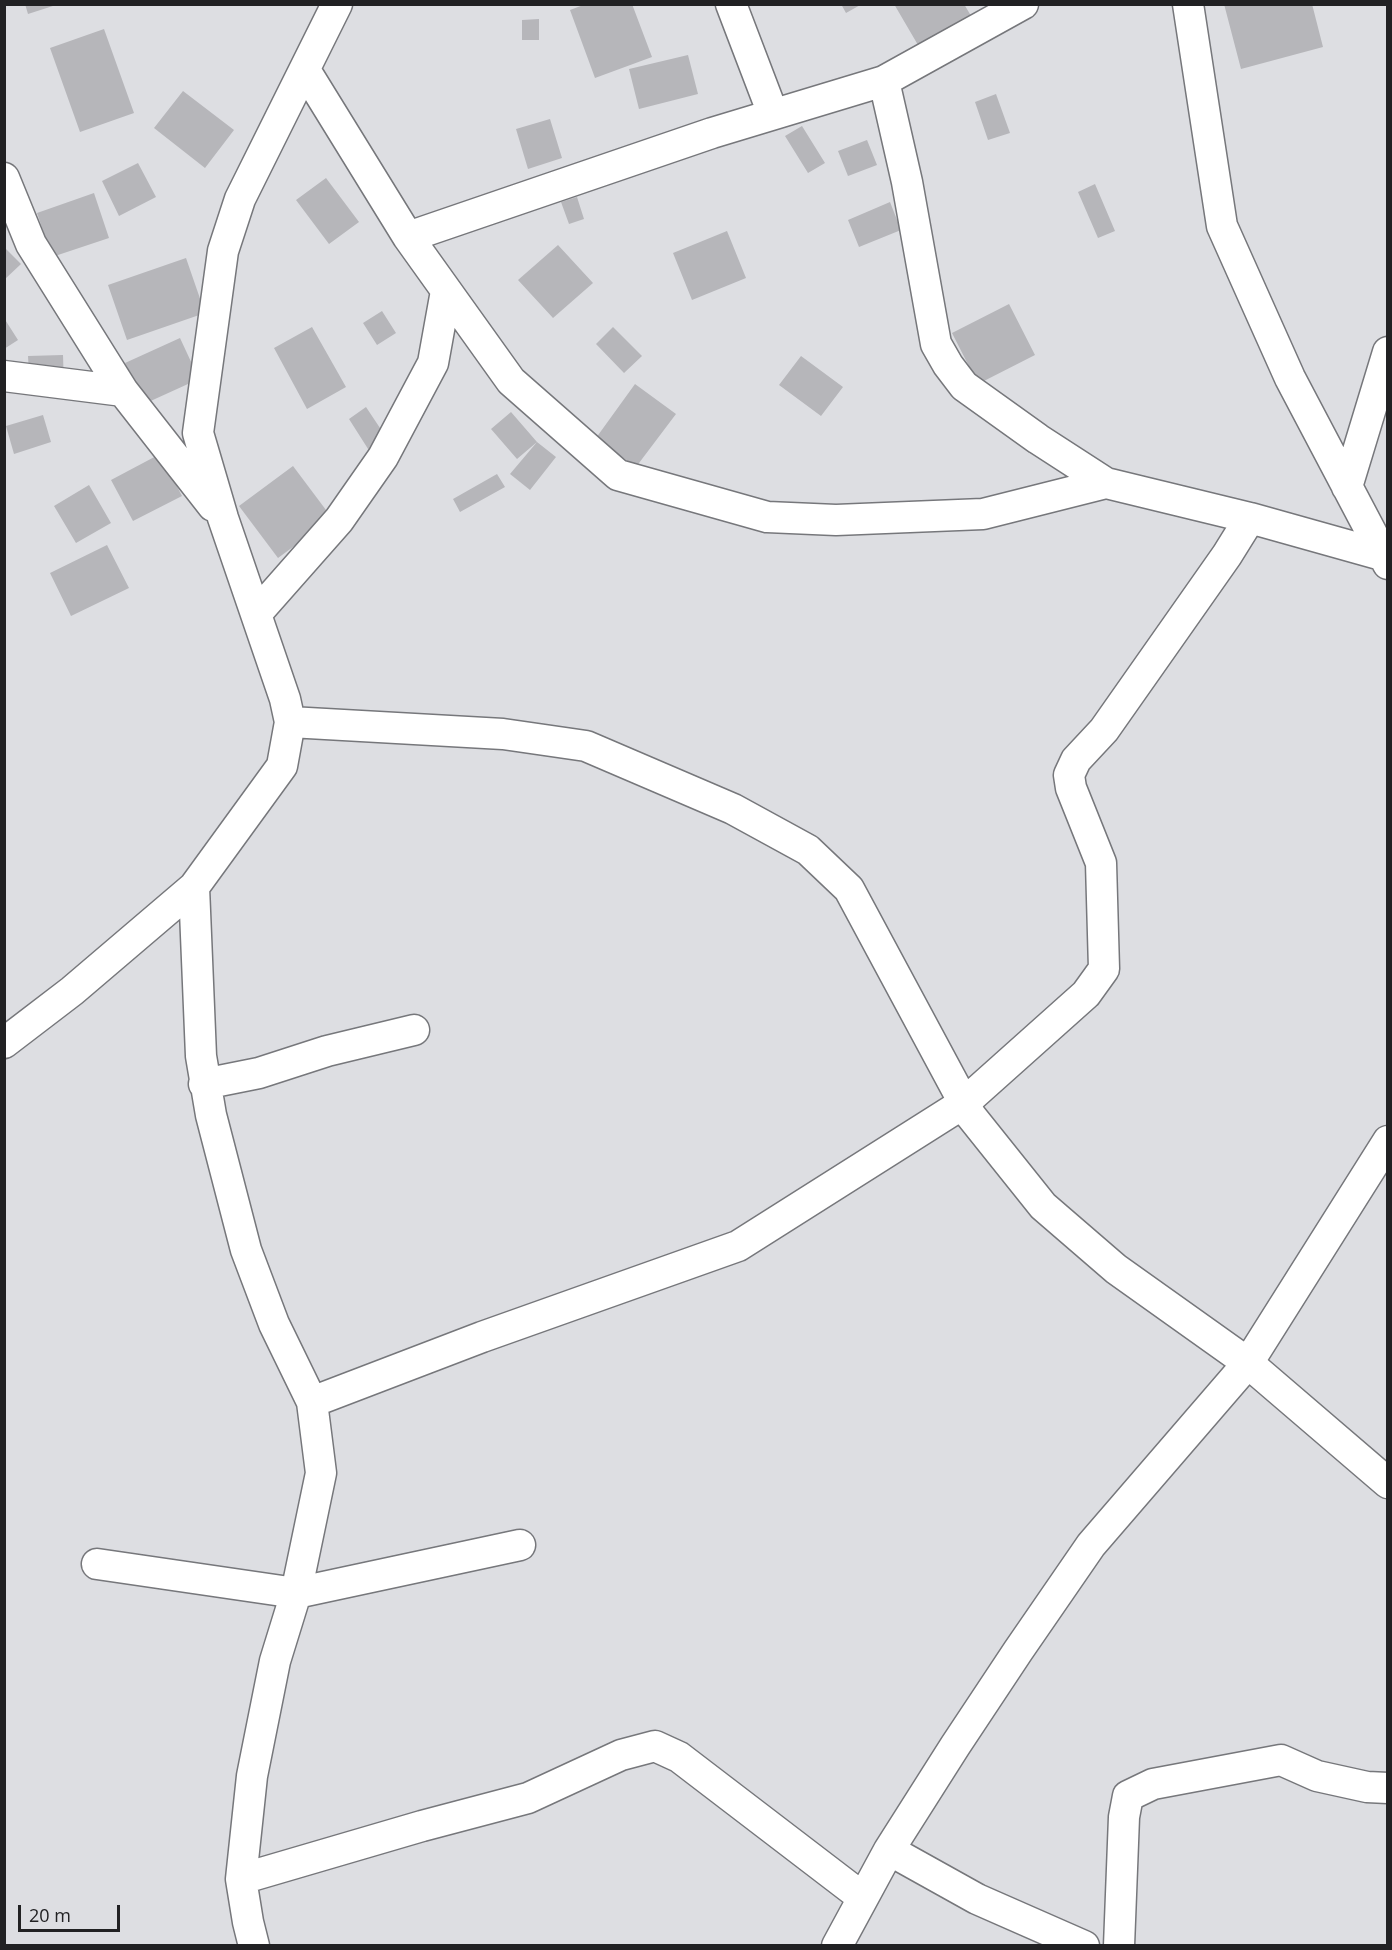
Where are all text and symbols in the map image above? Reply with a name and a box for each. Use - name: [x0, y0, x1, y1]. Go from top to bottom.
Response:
- scale bar: [21, 1893, 123, 1931]
- text: 20 m: [29, 1903, 71, 1927]

